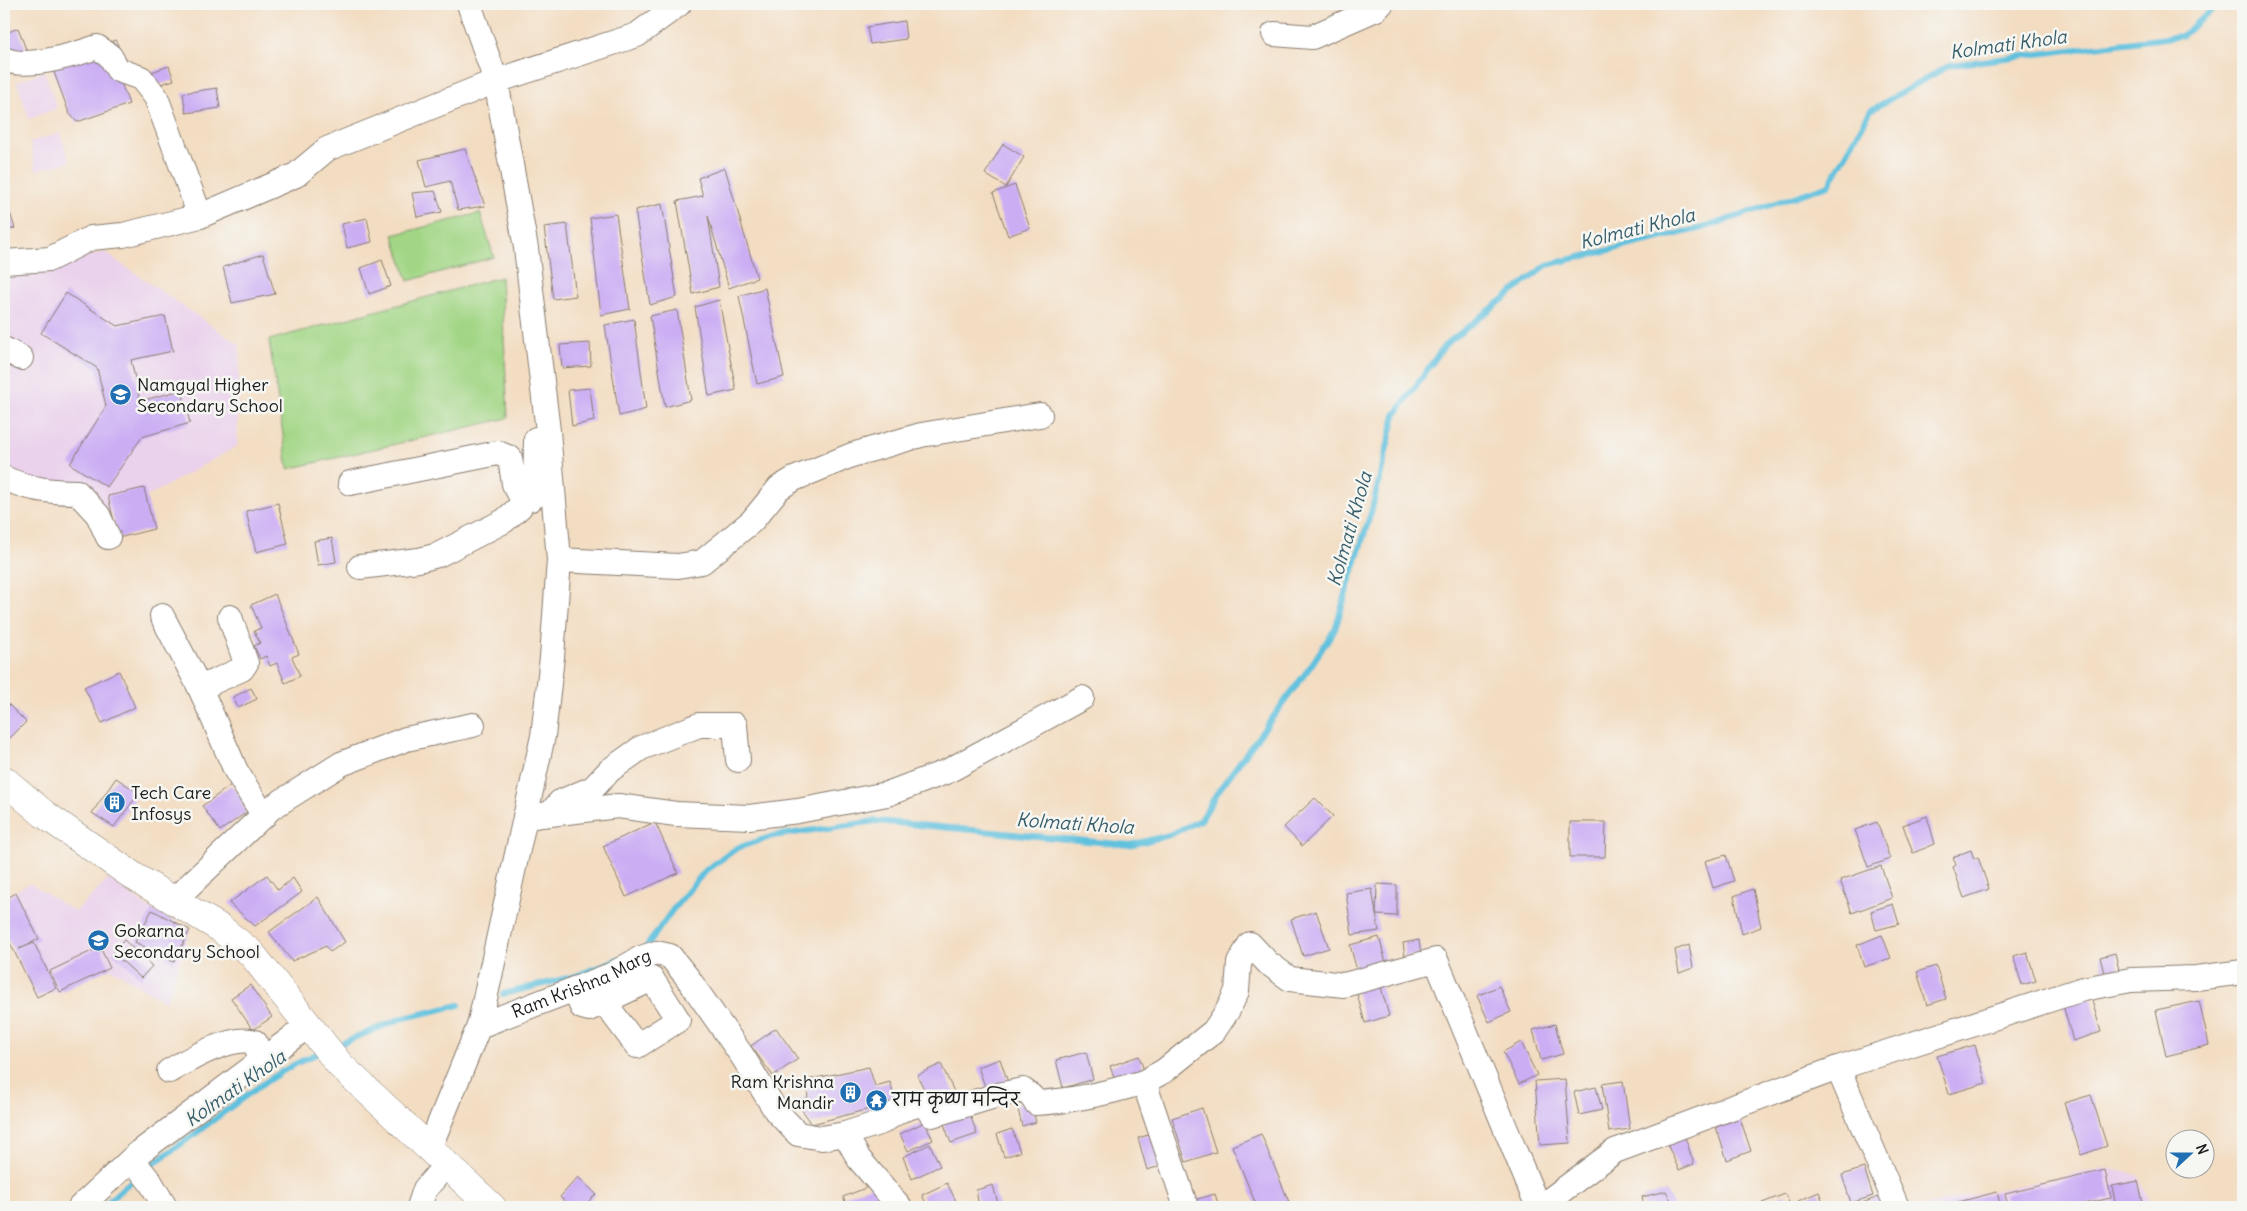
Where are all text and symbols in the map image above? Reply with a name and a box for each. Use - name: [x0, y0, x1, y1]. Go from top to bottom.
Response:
- water label: Kolmati Khola: [1948, 24, 2069, 64]
- water label: Kolmati Khola: [1577, 202, 1698, 254]
- place label: Namgyal Higher Secondary School: [137, 373, 283, 417]
- school or university icon: Namgyal Higher Secondary School: [109, 383, 133, 407]
- water label: Kolmati Khola: [1321, 468, 1377, 589]
- place label: Tech Care Infosys: [131, 781, 211, 825]
- building icon: Tech Care Infosys: [103, 791, 127, 815]
- water label: Kolmati Khola: [1015, 807, 1136, 839]
- place label: Gokarna Secondary School: [114, 919, 260, 963]
- school or university icon: Gokarna Secondary School: [86, 929, 110, 953]
- street label: Ram Krishna Marg: [508, 943, 654, 1023]
- water label: Kolmati Khola: [180, 1044, 291, 1132]
- place label: Ram Krishna Mandir: [731, 1070, 835, 1114]
- building icon: Ram Krishna Mandir: [838, 1080, 862, 1104]
- place label: राम कृष्ण मन्दिर: [891, 1086, 1021, 1114]
- temple icon: राम कृष्ण मन्दिर: [864, 1088, 888, 1112]
- north arrow: [2164, 1128, 2214, 1178]
- text: N: [2192, 1142, 2212, 1157]

